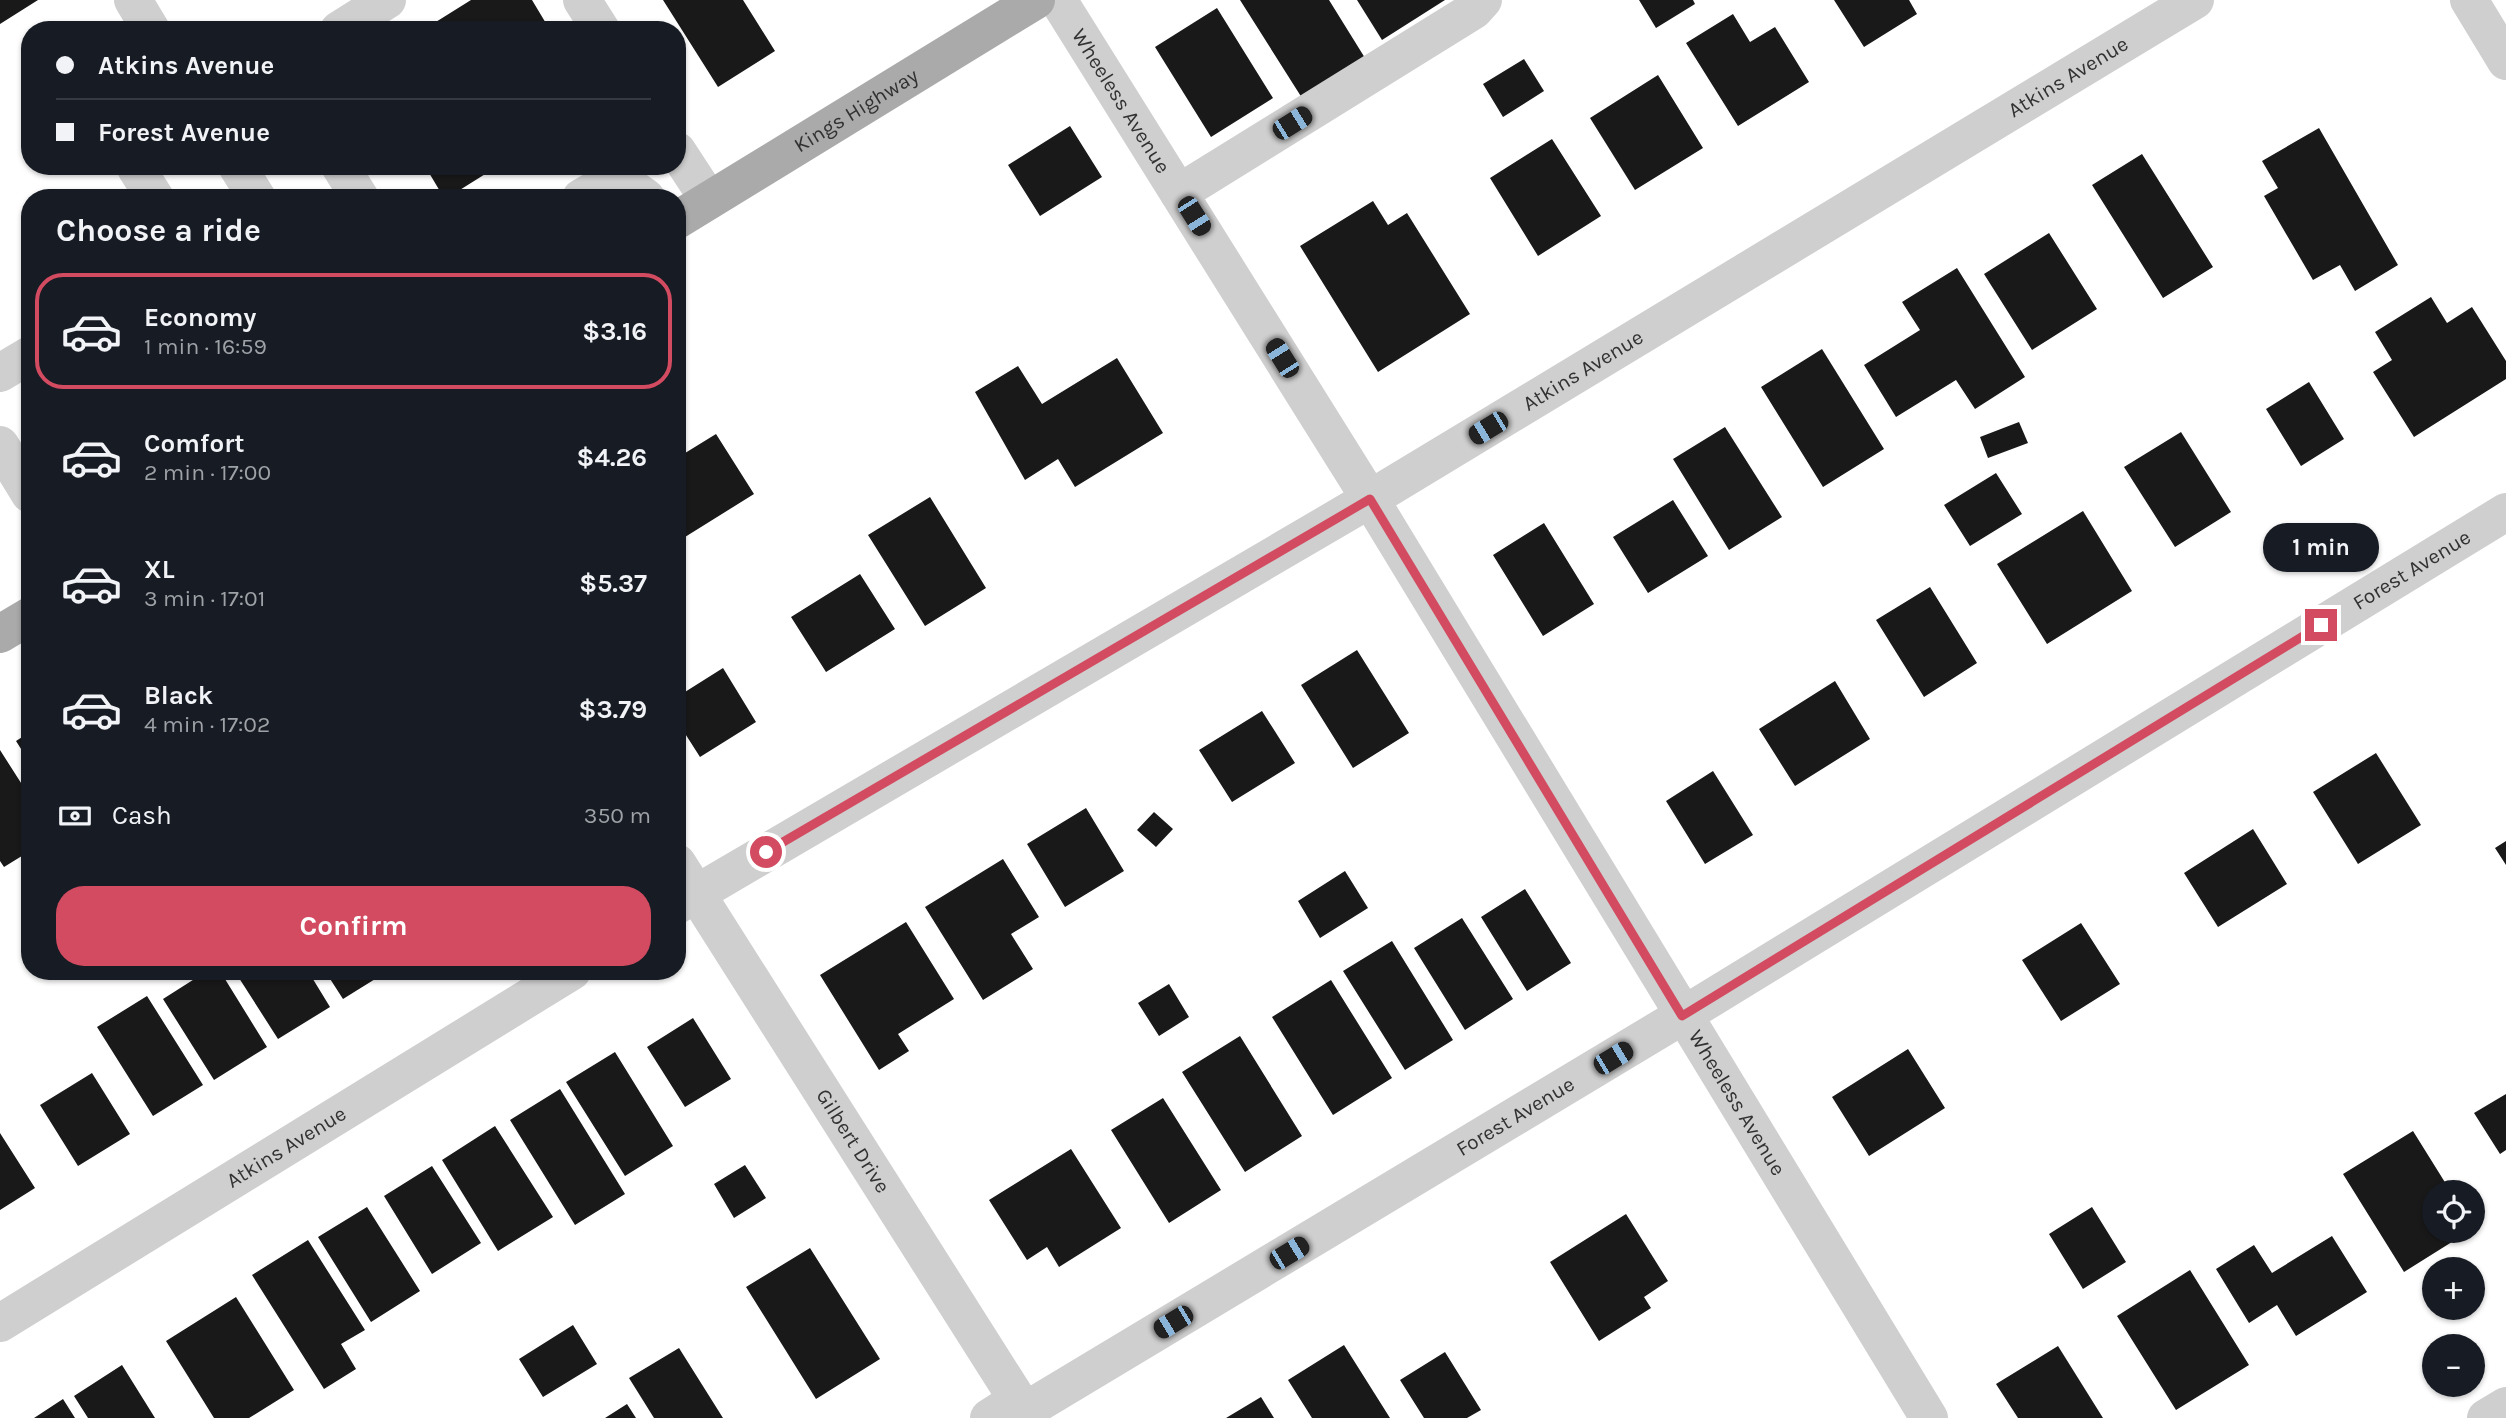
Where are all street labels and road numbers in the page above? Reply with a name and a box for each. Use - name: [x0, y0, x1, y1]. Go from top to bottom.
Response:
- street label: Wheeless Avenue: [1067, 24, 1175, 178]
- street label: Atkins Avenue: [2004, 31, 2132, 122]
- street label: Kings Highway: [790, 63, 923, 157]
- street label: Atkins Avenue: [1519, 325, 1647, 416]
- street label: Forest Avenue: [2349, 525, 2475, 615]
- street label: Wheeless Avenue: [1684, 1025, 1791, 1180]
- street label: Forest Avenue: [1452, 1072, 1579, 1161]
- street label: Gilbert Drive: [811, 1084, 895, 1197]
- street label: Atkins Avenue: [222, 1101, 350, 1193]

